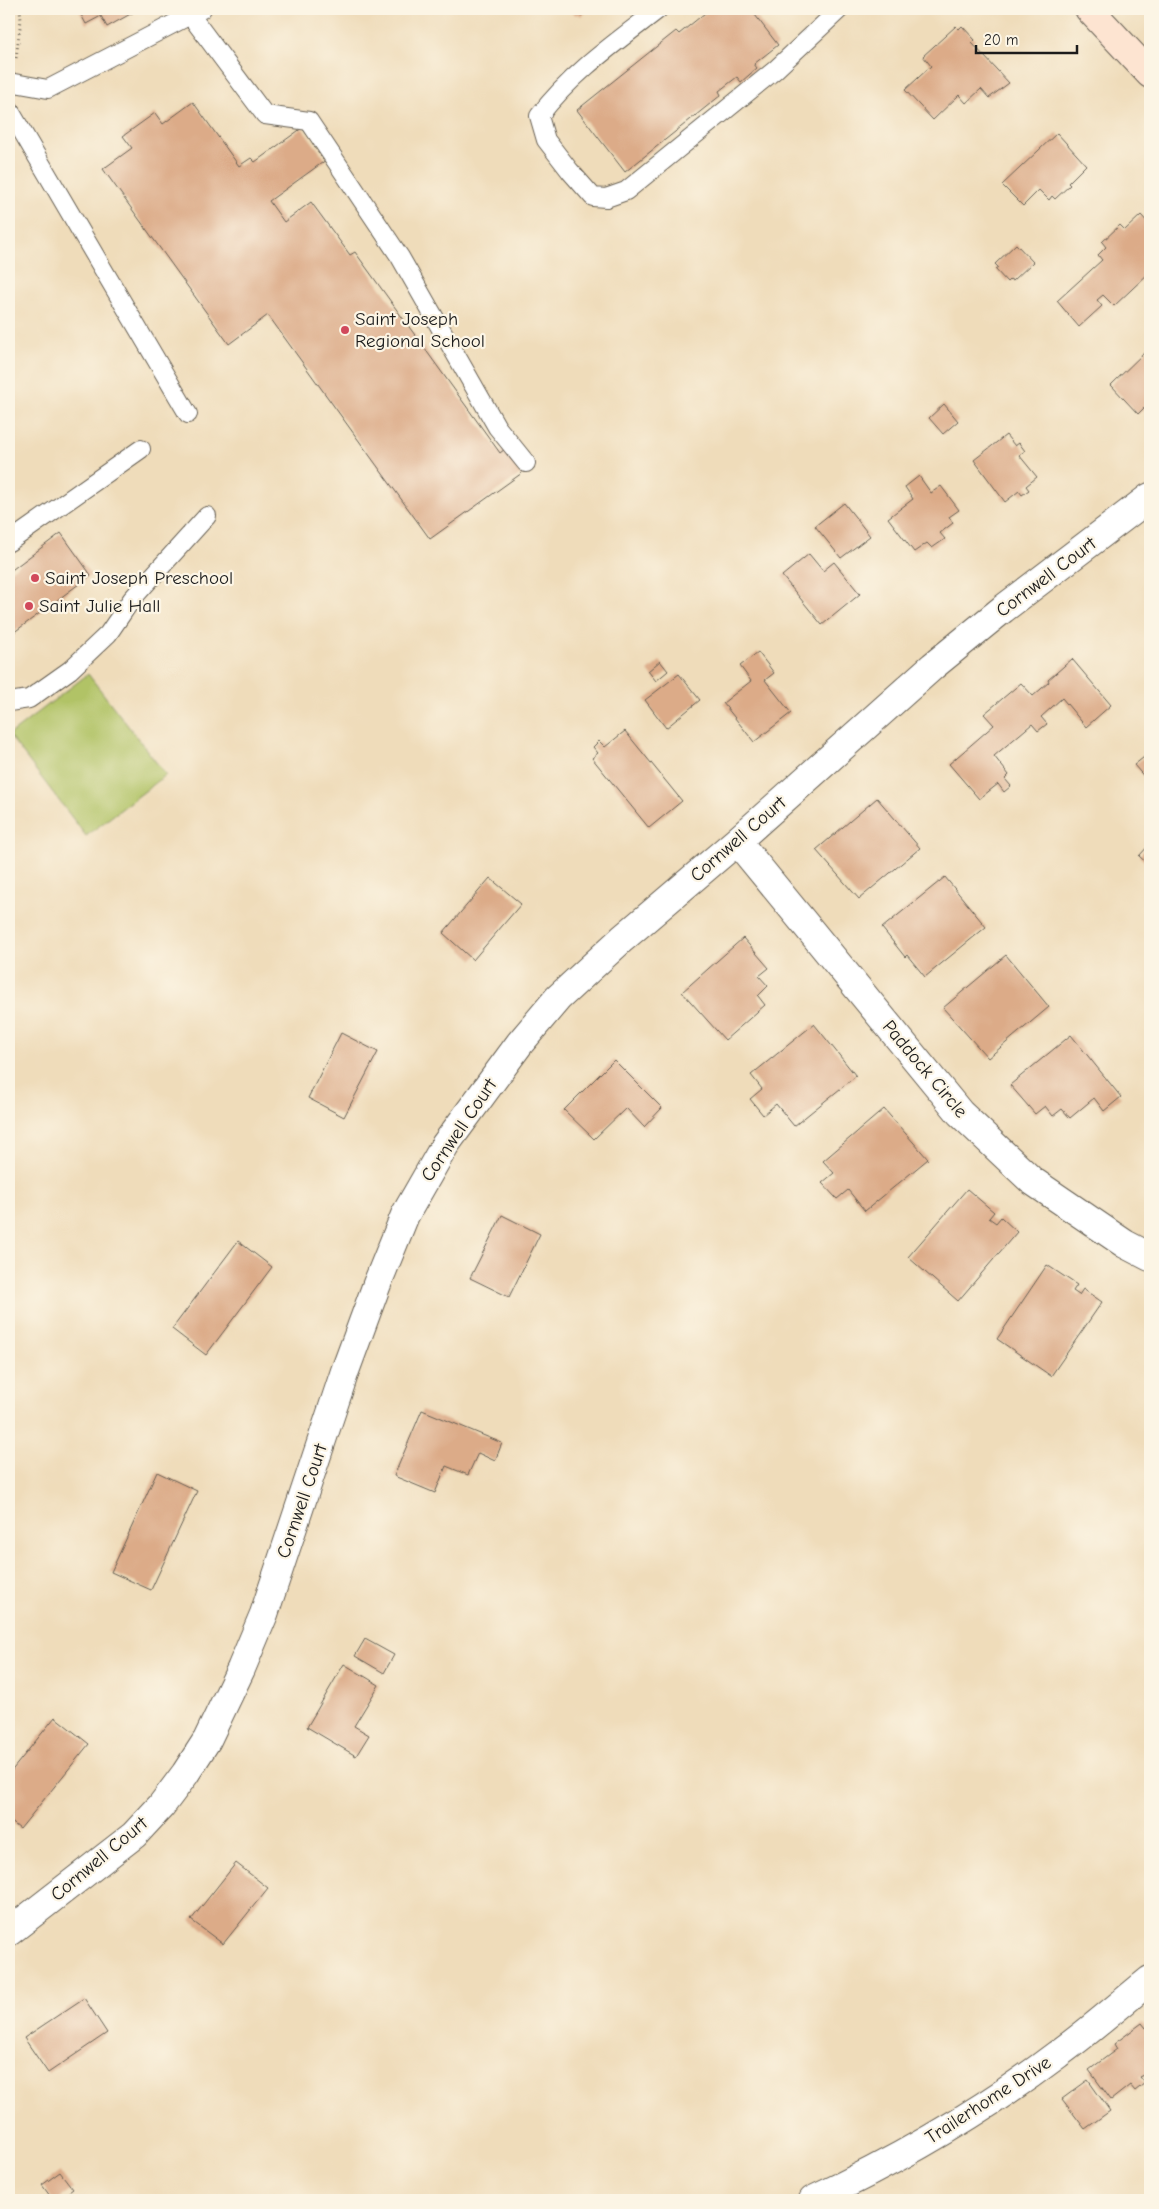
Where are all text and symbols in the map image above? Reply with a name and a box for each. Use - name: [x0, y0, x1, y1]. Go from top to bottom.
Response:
- scale bar: [976, 22, 1078, 54]
- text: 20 m: [984, 31, 1018, 49]
- place label: Saint Joseph Regional School: [355, 308, 485, 352]
- marker: Saint Joseph Regional School: [339, 324, 351, 336]
- street label: Cornwell Court: [992, 532, 1101, 622]
- place label: Saint Joseph Preschool: [45, 567, 233, 589]
- marker: Saint Joseph Preschool: [29, 572, 41, 584]
- place label: Saint Julie Hall: [39, 595, 161, 617]
- marker: Saint Julie Hall: [23, 600, 35, 612]
- street label: Cornwell Court: [686, 791, 791, 886]
- street label: Paddock Circle: [878, 1016, 972, 1122]
- street label: Cornwell Court: [416, 1074, 502, 1186]
- street label: Cornwell Court: [272, 1440, 332, 1561]
- street label: Cornwell Court: [46, 1812, 152, 1906]
- street label: Trailerhome Drive: [921, 2051, 1055, 2149]

